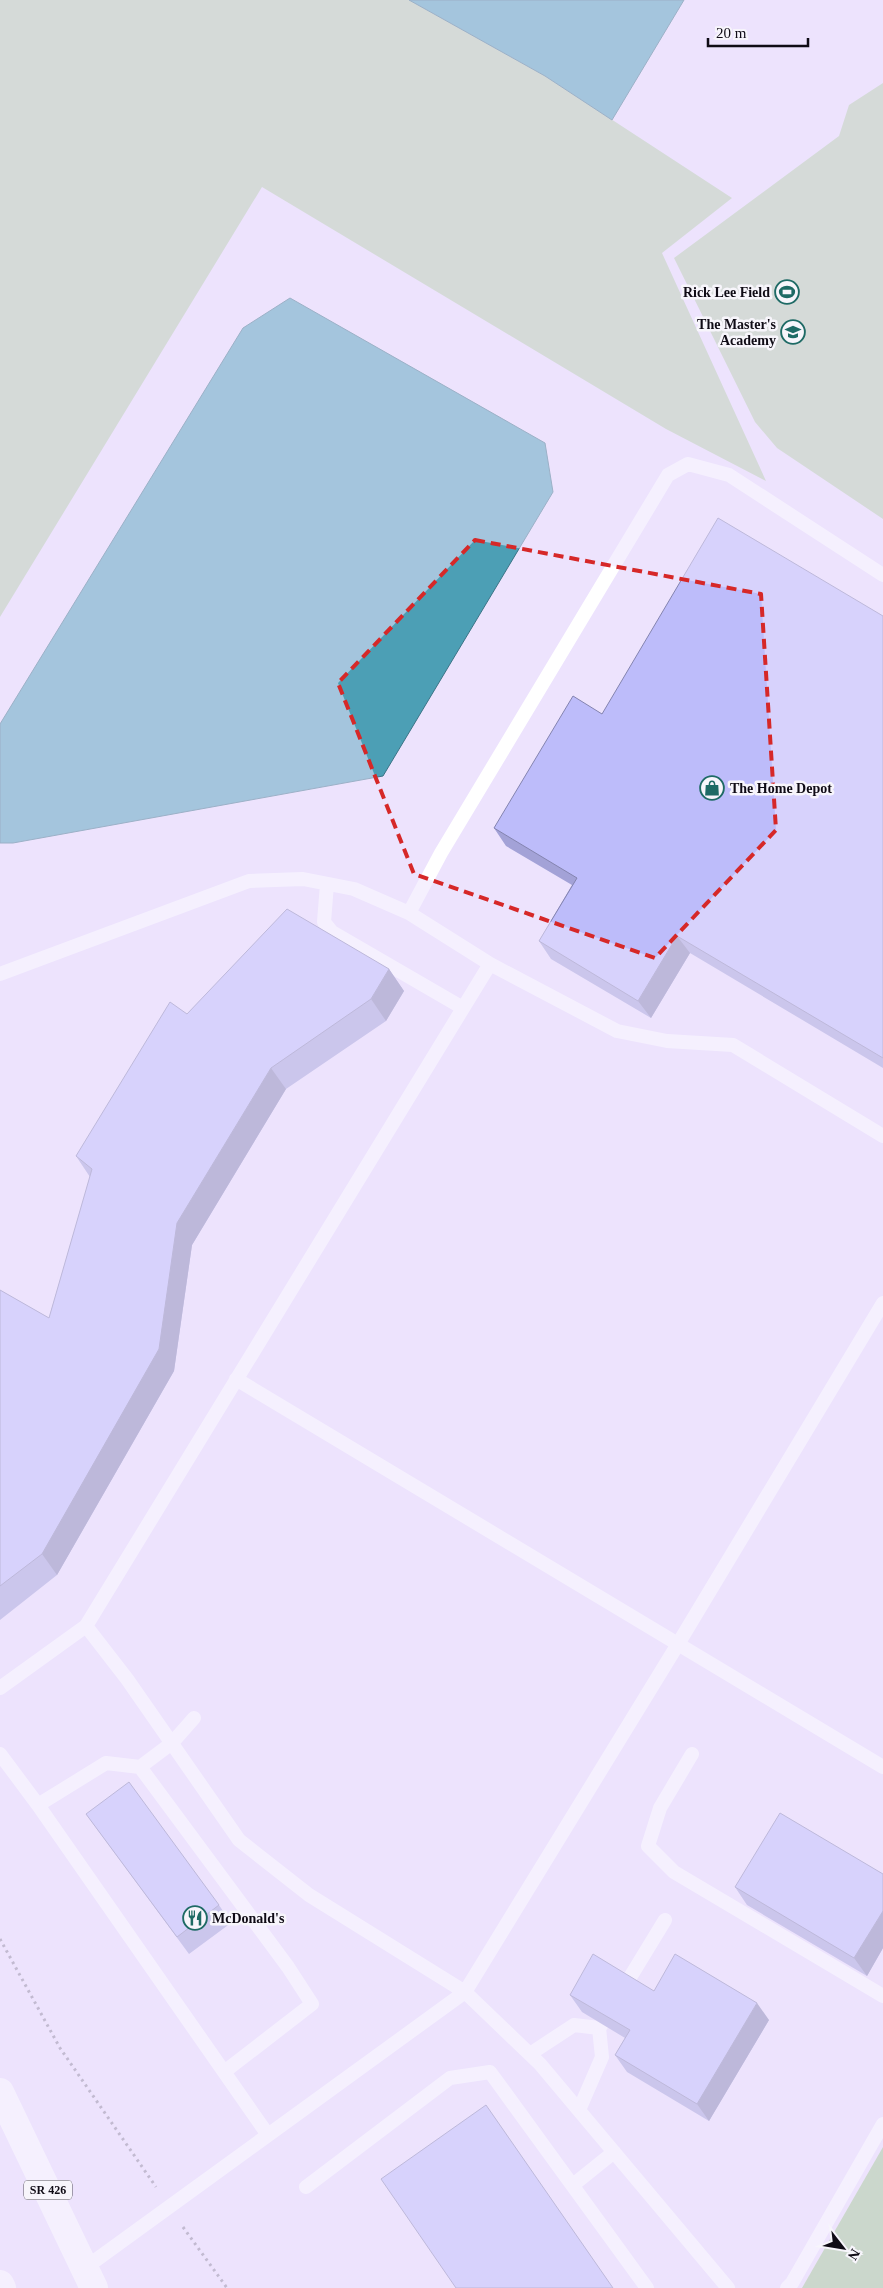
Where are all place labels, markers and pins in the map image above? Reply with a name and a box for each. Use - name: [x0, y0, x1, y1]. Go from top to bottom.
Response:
- sports icon: Rick Lee Field: [774, 279, 800, 305]
- place label: Rick Lee Field: [683, 285, 770, 300]
- place label: The Master's Academy: [697, 317, 777, 348]
- school or university icon: The Master's Academy: [780, 319, 806, 345]
- shop icon: The Home Depot: [699, 775, 725, 801]
- place label: The Home Depot: [730, 781, 832, 796]
- restaurant icon: McDonald's: [182, 1905, 208, 1931]
- place label: McDonald's: [212, 1911, 285, 1926]

